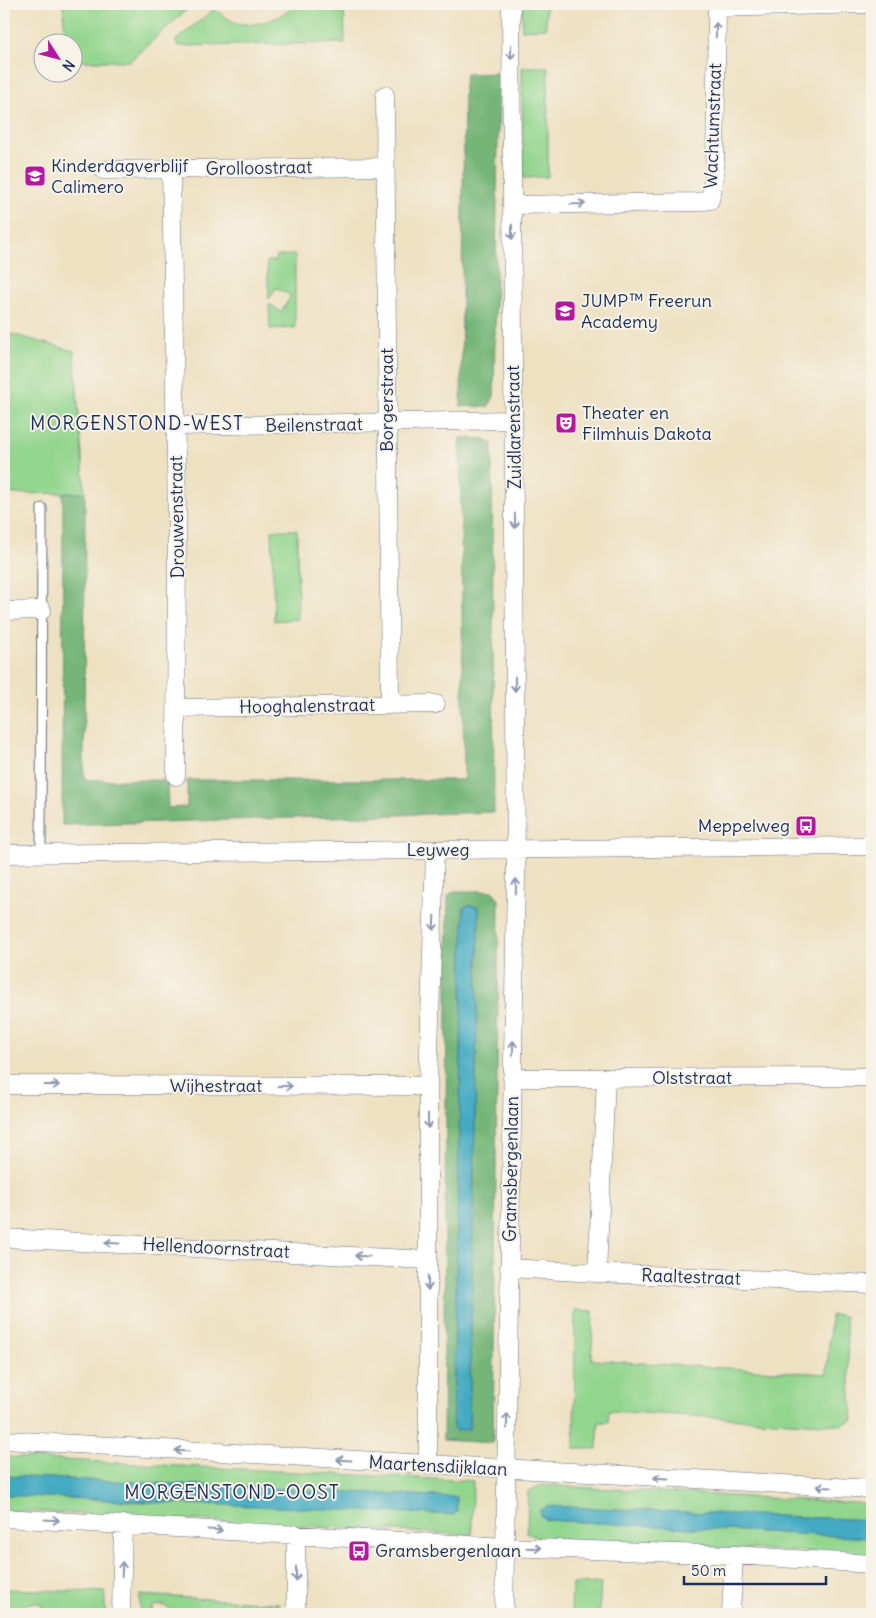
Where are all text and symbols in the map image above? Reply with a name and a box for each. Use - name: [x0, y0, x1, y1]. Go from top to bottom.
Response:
- one-way arrow: [712, 22, 721, 38]
- north arrow: [32, 32, 82, 82]
- one-way arrow: [506, 44, 516, 60]
- text: N: [58, 56, 79, 75]
- street label: Wachtumstraat: [699, 63, 726, 189]
- place label: Kinderdagverblijf Calimero: [51, 154, 190, 198]
- street label: Grolloostraat: [206, 155, 312, 180]
- school or university icon: Kinderdagverblijf Calimero: [23, 164, 47, 188]
- one-way arrow: [570, 199, 586, 209]
- one-way arrow: [507, 224, 517, 240]
- place label: JUMP™ Freerun Academy: [581, 289, 712, 333]
- school or university icon: JUMP™ Freerun Academy: [553, 299, 577, 323]
- street label: Borgerstraat: [375, 348, 398, 452]
- street label: Zuidlarenstraat: [501, 365, 526, 489]
- place label: Theater en Filmhuis Dakota: [582, 401, 712, 445]
- district label: MORGENSTOND-WEST: [30, 411, 244, 435]
- theatre icon: Theater en Filmhuis Dakota: [554, 411, 578, 435]
- street label: Beilenstraat: [265, 412, 363, 437]
- street label: Drouwenstraat: [164, 455, 189, 579]
- one-way arrow: [510, 513, 519, 529]
- one-way arrow: [510, 676, 520, 692]
- street label: Hooghalenstraat: [239, 693, 375, 718]
- place label: Meppelweg: [698, 814, 790, 837]
- bus stop icon: Meppelweg: [794, 814, 818, 838]
- street label: Leyweg: [406, 838, 470, 861]
- one-way arrow: [511, 878, 520, 894]
- one-way arrow: [429, 915, 438, 931]
- one-way arrow: [508, 1041, 517, 1057]
- street label: Olststraat: [652, 1066, 732, 1089]
- street label: Wijhestraat: [170, 1074, 262, 1097]
- one-way arrow: [44, 1080, 60, 1090]
- one-way arrow: [276, 1081, 293, 1091]
- street label: Gramsbergenlaan: [498, 1096, 523, 1242]
- one-way arrow: [423, 1112, 433, 1128]
- street label: Hellendoornstraat: [142, 1232, 290, 1263]
- one-way arrow: [105, 1238, 121, 1248]
- one-way arrow: [354, 1252, 370, 1261]
- street label: Raaltestraat: [641, 1263, 741, 1290]
- one-way arrow: [423, 1274, 433, 1291]
- one-way arrow: [502, 1413, 512, 1430]
- one-way arrow: [174, 1446, 190, 1455]
- street label: Maartensdijklaan: [368, 1450, 508, 1481]
- one-way arrow: [337, 1456, 353, 1465]
- one-way arrow: [654, 1474, 670, 1483]
- district label: MORGENSTOND-OOST: [124, 1480, 340, 1504]
- one-way arrow: [816, 1482, 832, 1491]
- one-way arrow: [44, 1516, 60, 1525]
- one-way arrow: [206, 1525, 222, 1534]
- bus stop icon: Gramsbergenlaan: [347, 1539, 371, 1563]
- place label: Gramsbergenlaan: [375, 1539, 521, 1562]
- one-way arrow: [526, 1544, 542, 1553]
- scale bar: [684, 1553, 826, 1585]
- one-way arrow: [117, 1561, 127, 1578]
- text: 50 m: [691, 1561, 726, 1580]
- one-way arrow: [291, 1566, 301, 1582]

